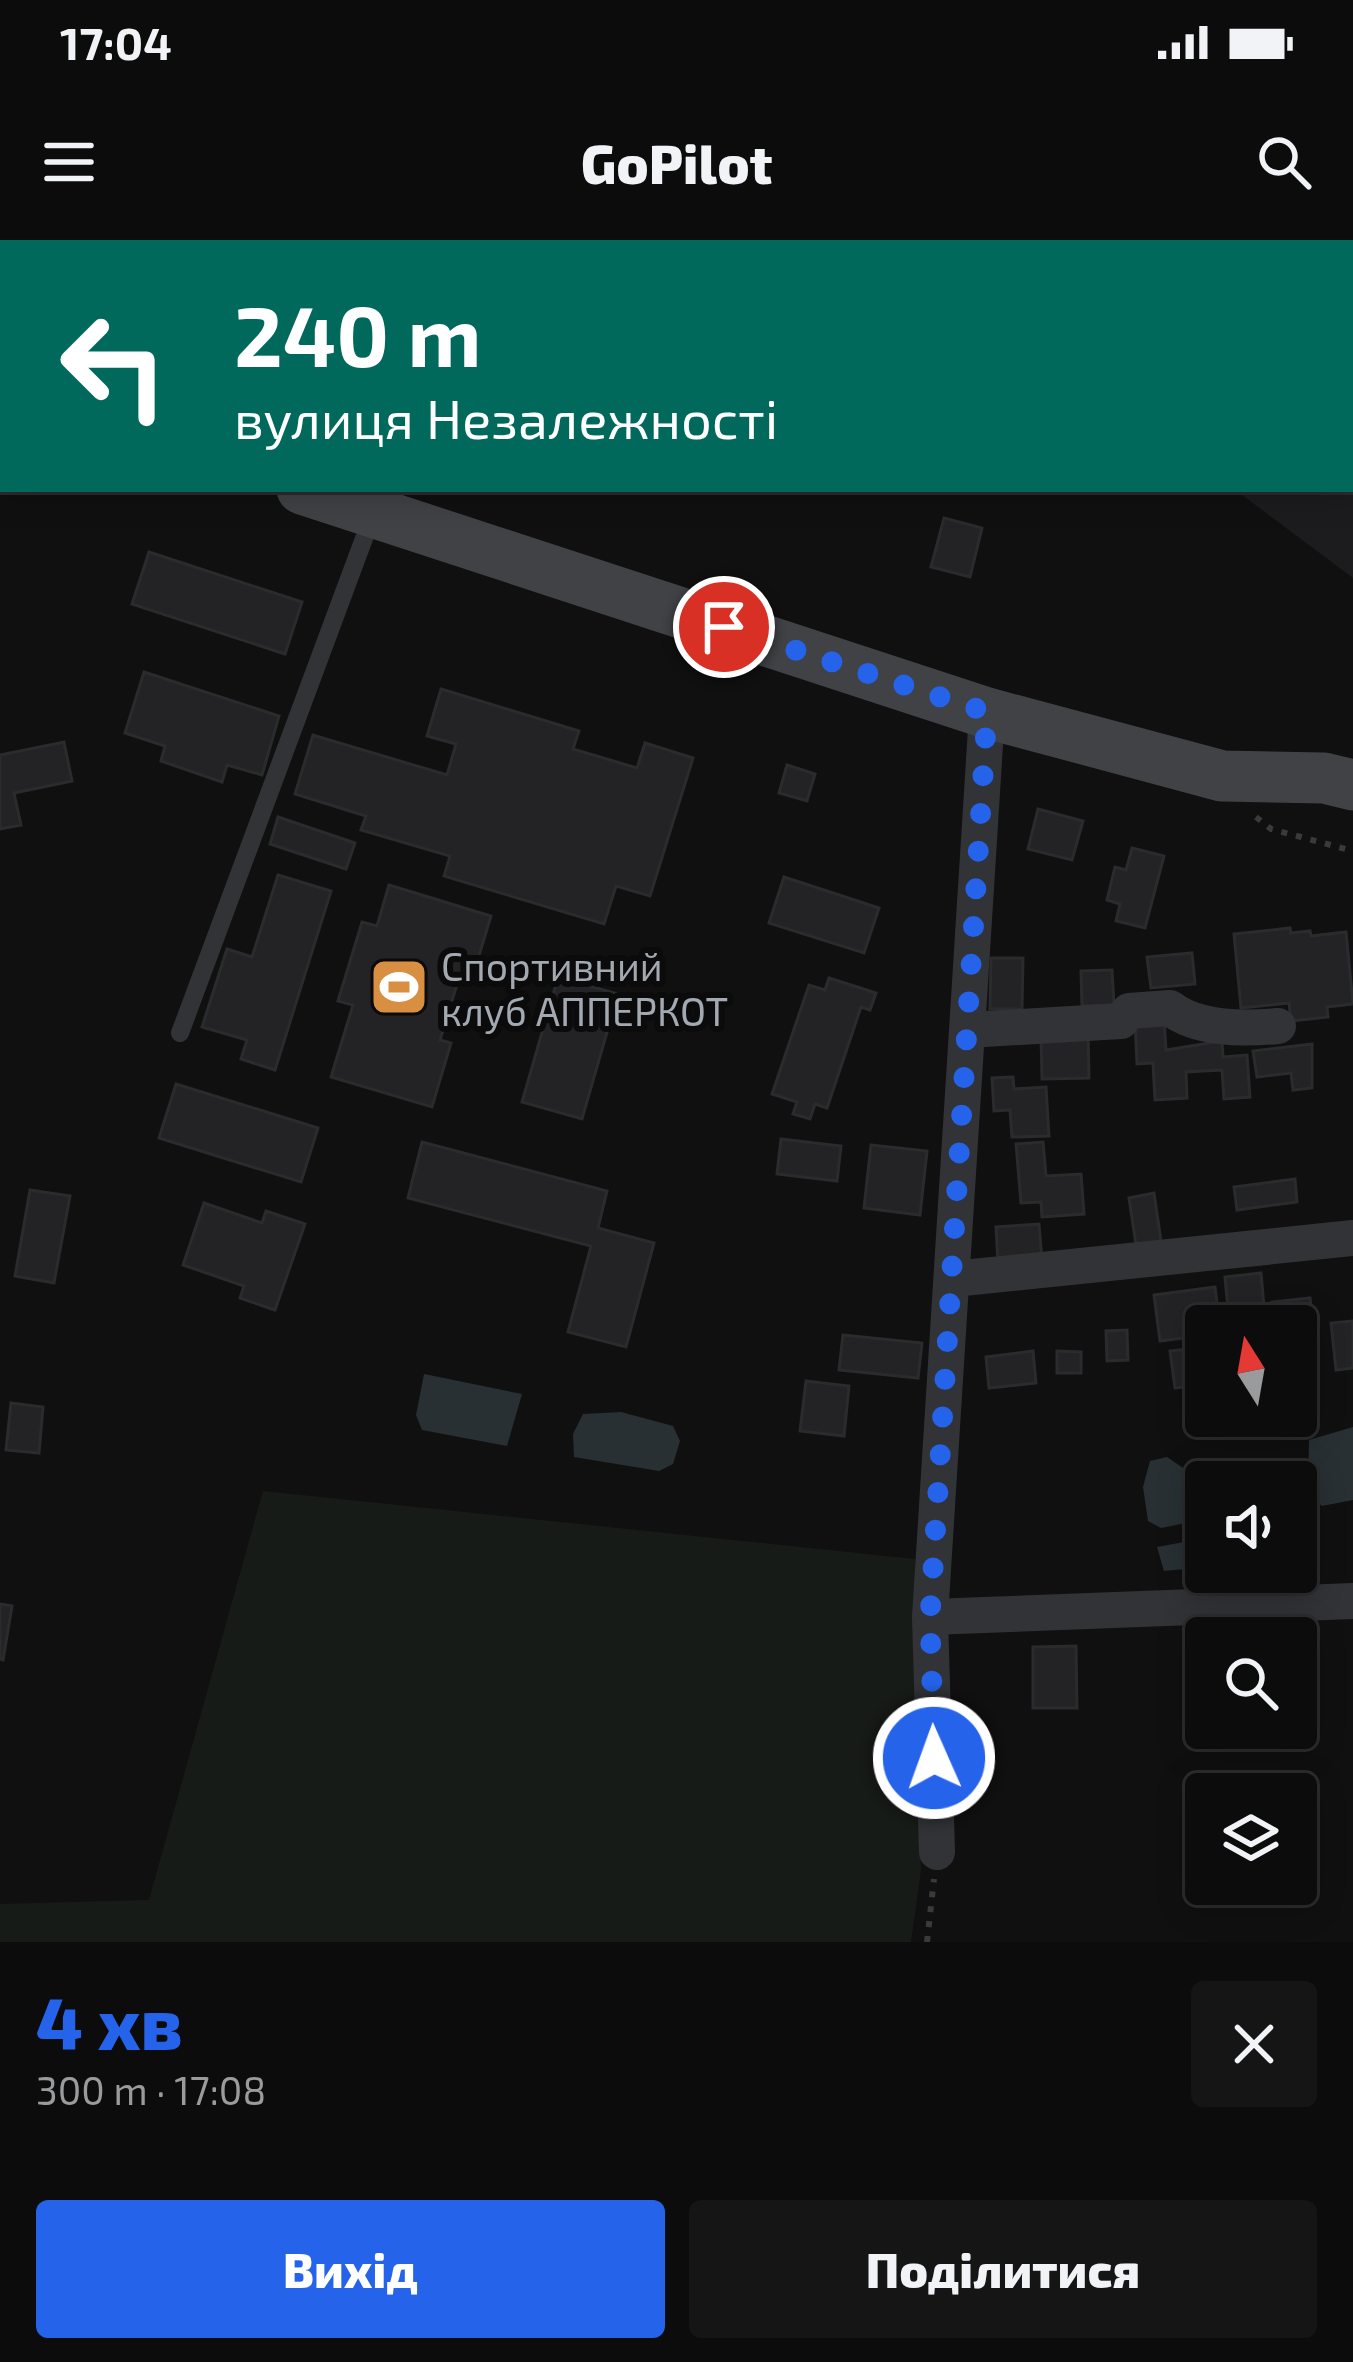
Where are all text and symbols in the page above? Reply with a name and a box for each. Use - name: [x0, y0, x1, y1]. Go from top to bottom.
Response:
- text: 17:04: [60, 15, 172, 69]
- icon: menu: [36, 129, 102, 195]
- icon: search: [1251, 129, 1317, 195]
- text: GoPilot: [581, 130, 772, 195]
- text: 240 m: [234, 283, 481, 384]
- icon: left: [36, 288, 192, 444]
- text: вулиця Незалежності: [234, 385, 778, 450]
- pin: [673, 576, 775, 678]
- icon: arrive: [691, 594, 757, 660]
- place label: Спортивний клуб АППЕРКОТ: [441, 942, 728, 1035]
- sports icon: Спортивний клуб АППЕРКОТ: [368, 956, 430, 1018]
- north arrow: [1185, 1305, 1317, 1437]
- map controls: [1185, 1305, 1317, 1905]
- button: sound: [1185, 1461, 1317, 1593]
- button: search: [1185, 1617, 1317, 1749]
- position arrow: [871, 1695, 997, 1821]
- button: layers: [1185, 1773, 1317, 1905]
- text: 4 хв: [36, 1978, 183, 2064]
- button: close: [1191, 1981, 1317, 2107]
- text: 300 m · 17:08: [36, 2066, 266, 2113]
- button: Вихід: [36, 2200, 665, 2338]
- button: Поділитися: [689, 2200, 1317, 2338]

